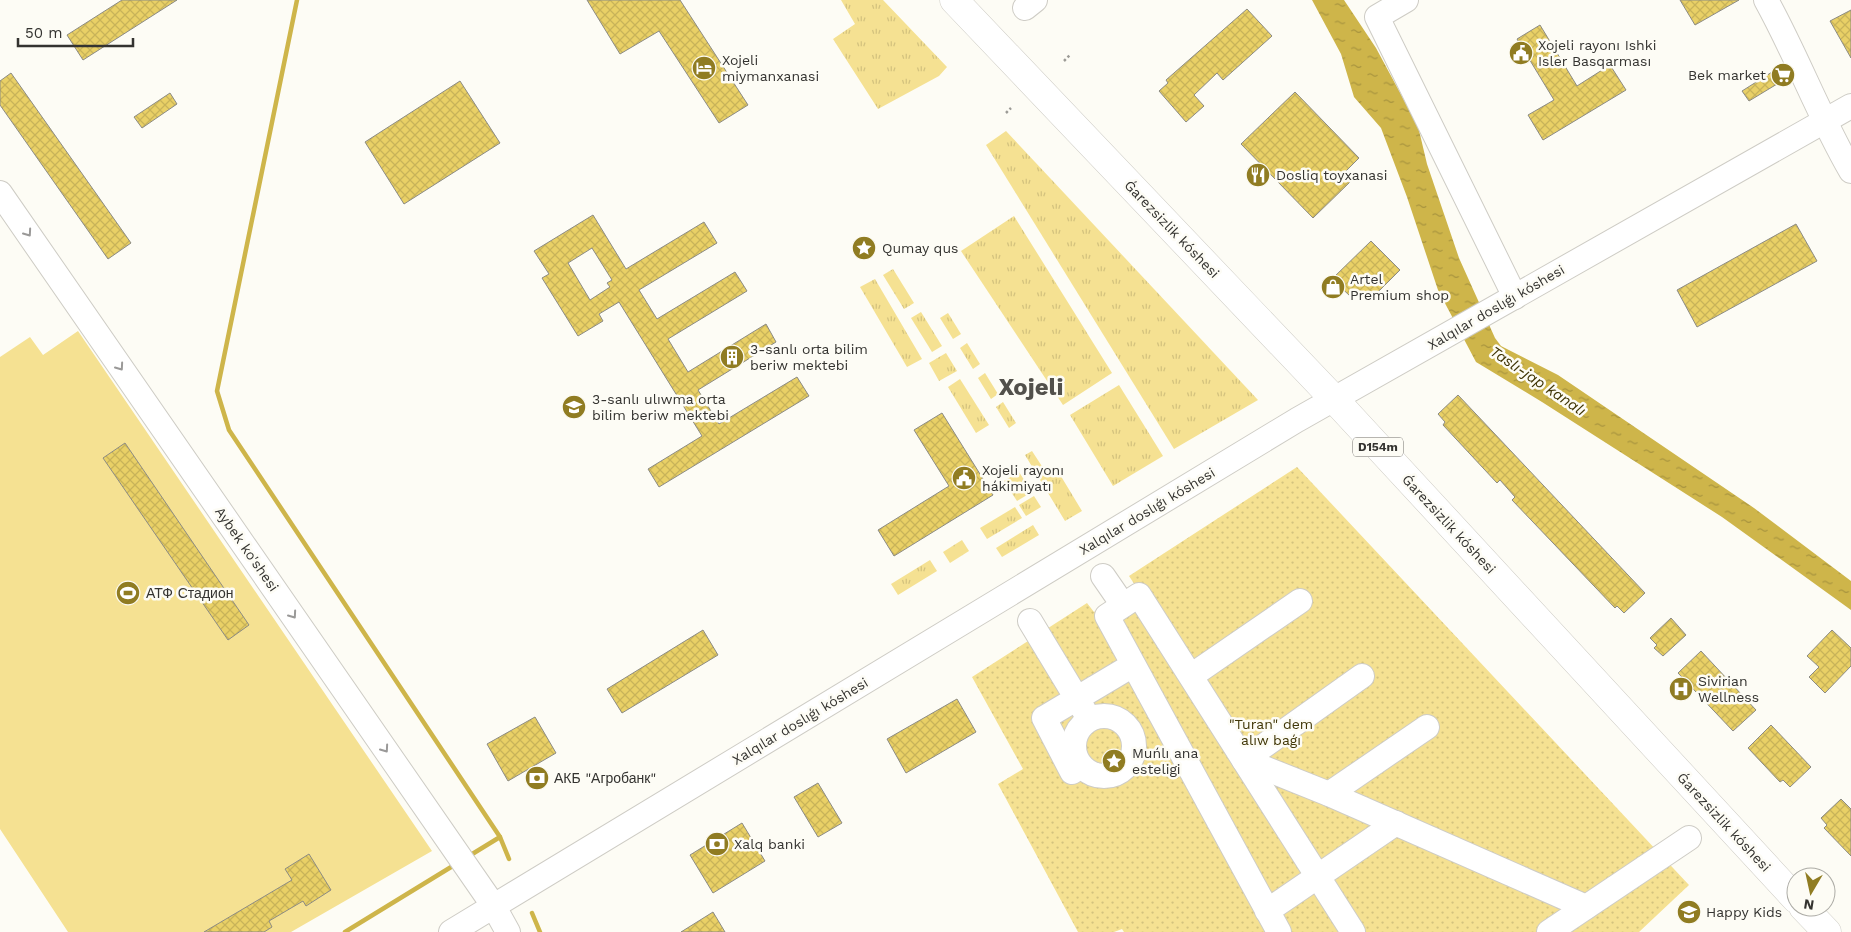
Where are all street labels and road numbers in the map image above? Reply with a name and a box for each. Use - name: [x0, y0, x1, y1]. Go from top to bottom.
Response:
- street label: Ǵarezsizlik kóshesi: [1121, 177, 1223, 281]
- street label: Xalqılar doslıǵı kóshesi: [1425, 261, 1567, 353]
- road number: D154m: [1353, 438, 1403, 457]
- street label: Xalqılar doslıǵı kóshesi: [1076, 464, 1218, 558]
- street label: Ǵarezsizlik kóshesi: [1399, 471, 1499, 577]
- street label: Aybek ko'shesi: [212, 504, 282, 594]
- street label: Xalqılar doslıǵı kóshesi: [729, 674, 871, 768]
- street label: Ǵarezsizlik kóshesi: [1674, 769, 1774, 875]

